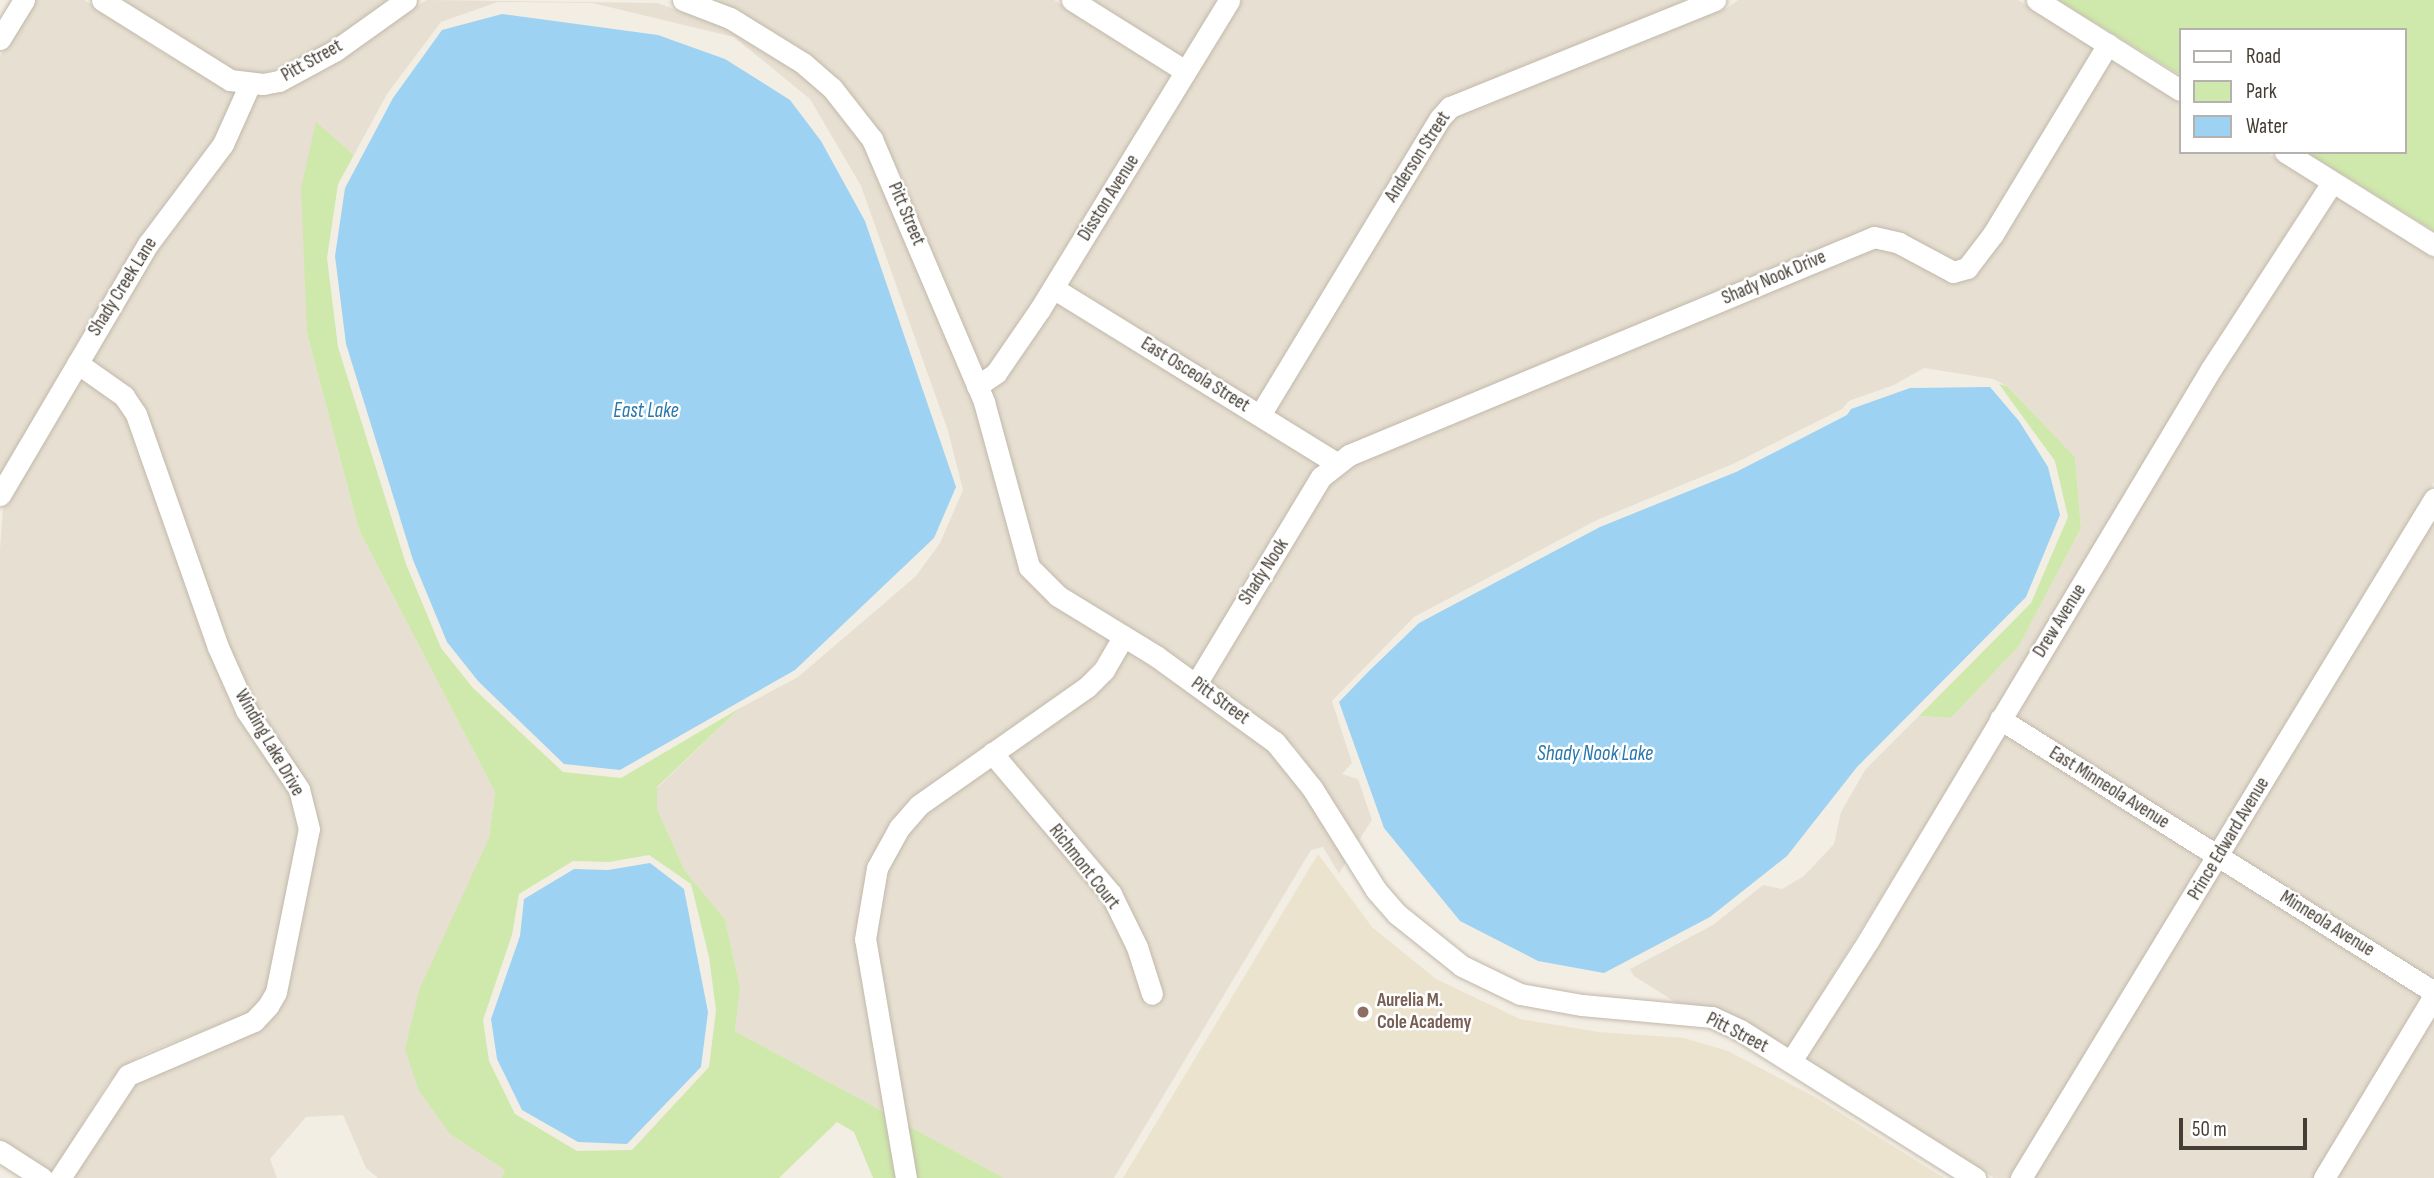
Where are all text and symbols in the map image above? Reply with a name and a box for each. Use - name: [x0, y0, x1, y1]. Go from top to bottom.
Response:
- legend: [2178, 28, 2406, 154]
- street label: Pitt Street: [278, 35, 346, 87]
- text: Road: [2246, 44, 2281, 69]
- text: Park: [2246, 79, 2277, 104]
- street label: Anderson Street: [1380, 107, 1456, 207]
- text: Water: [2246, 114, 2288, 139]
- street label: Disston Avenue: [1074, 151, 1144, 245]
- street label: Pitt Street: [883, 179, 929, 249]
- street label: Shady Creek Lane: [84, 234, 162, 340]
- street label: Shady Nook Drive: [1719, 246, 1829, 310]
- street label: East Osceola Street: [1137, 333, 1253, 417]
- water label: East Lake: [613, 398, 679, 424]
- street label: Shady Nook: [1234, 535, 1294, 609]
- street label: Drew Avenue: [2029, 580, 2091, 662]
- street label: Pitt Street: [1187, 672, 1253, 730]
- street label: Winding Lake Drive: [229, 686, 309, 800]
- water label: Shady Nook Lake: [1537, 741, 1653, 767]
- street label: East Minneola Avenue: [2045, 742, 2173, 834]
- street label: Prince Edward Avenue: [2183, 773, 2275, 905]
- street label: Richmont Court: [1044, 820, 1124, 914]
- street label: Minneola Avenue: [2276, 886, 2378, 962]
- place label: Aurelia M. Cole Academy: [1377, 990, 1471, 1034]
- marker: Aurelia M. Cole Academy: [1355, 1004, 1371, 1020]
- street label: Pitt Street: [1702, 1008, 1772, 1058]
- scale bar: [2182, 1104, 2310, 1148]
- text: 50 m: [2192, 1117, 2227, 1142]

